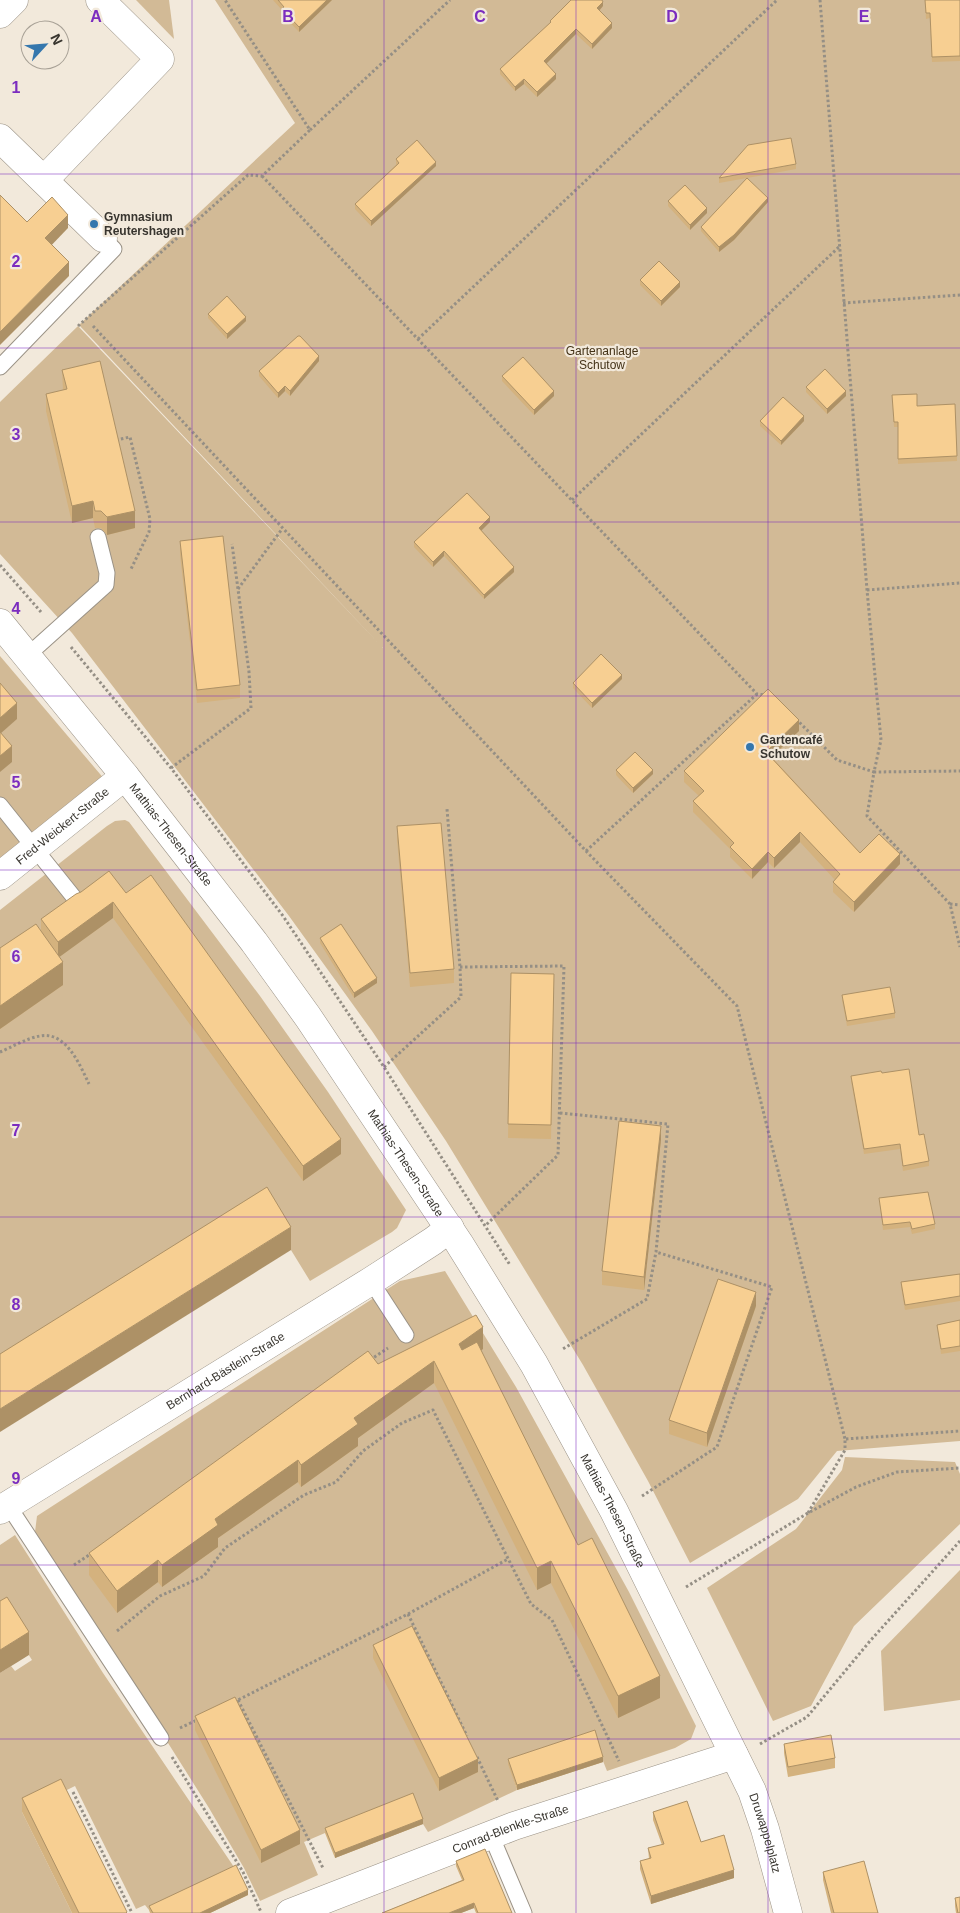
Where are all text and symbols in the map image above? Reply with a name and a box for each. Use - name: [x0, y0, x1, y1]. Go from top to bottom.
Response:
- text: A: [90, 8, 102, 25]
- text: B: [282, 8, 294, 25]
- text: C: [474, 8, 486, 25]
- text: D: [666, 8, 678, 25]
- text: E: [859, 8, 870, 25]
- north arrow: [20, 20, 70, 70]
- text: N: [47, 31, 66, 47]
- text: 1: [12, 79, 21, 96]
- place label: Gymnasium Reutershagen: [104, 210, 184, 238]
- marker: Gymnasium Reutershagen: [88, 218, 100, 230]
- text: 2: [12, 253, 21, 270]
- park label: Gartenanlage Schutow: [566, 344, 639, 372]
- text: 3: [12, 426, 21, 443]
- text: 4: [12, 600, 21, 617]
- place label: Gartencafé Schutow: [760, 733, 823, 761]
- marker: Gartencafé Schutow: [744, 741, 756, 753]
- text: 5: [12, 774, 21, 791]
- street label: Mathias-Thesen-Straße: [126, 781, 215, 889]
- street label: Fred-Weickert-Straße: [13, 784, 112, 868]
- text: 6: [12, 948, 21, 965]
- street label: Mathias-Thesen-Straße: [365, 1107, 447, 1220]
- text: 7: [12, 1122, 21, 1139]
- text: 8: [12, 1296, 21, 1313]
- street label: Bernhard-Bästlein-Straße: [164, 1329, 287, 1413]
- street label: Mathias-Thesen-Straße: [577, 1452, 648, 1570]
- text: 9: [12, 1470, 21, 1487]
- street label: Druwappelplatz: [746, 1791, 784, 1875]
- street label: Conrad-Blenkle-Straße: [450, 1802, 571, 1856]

